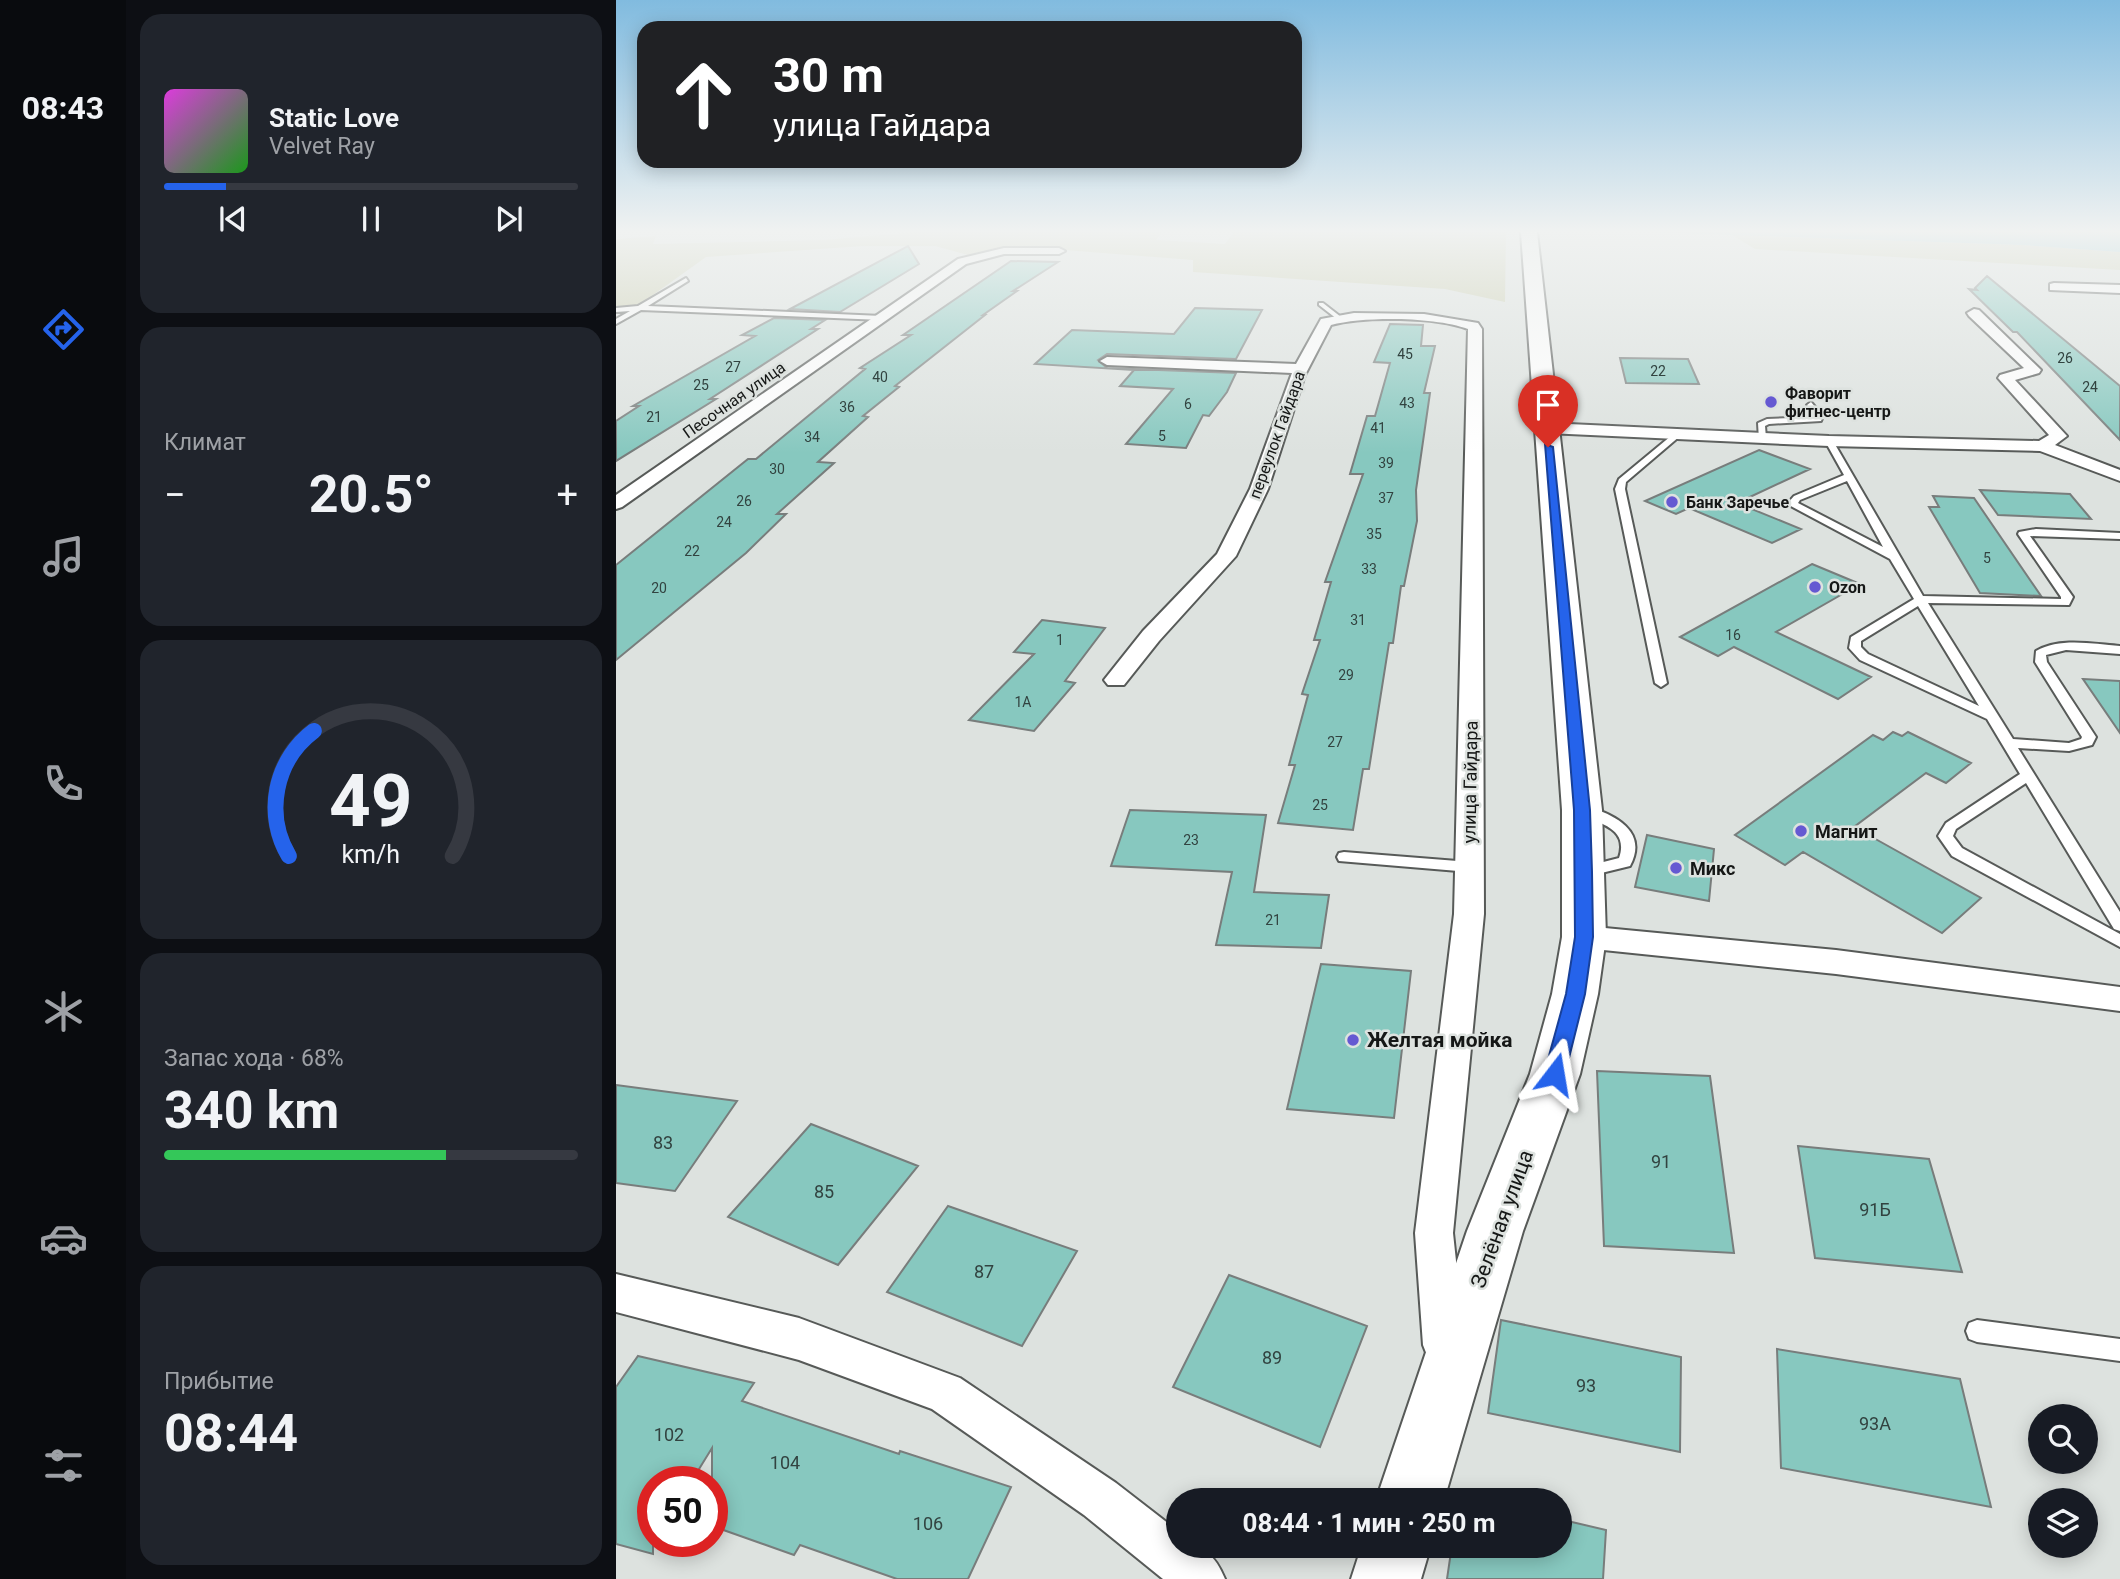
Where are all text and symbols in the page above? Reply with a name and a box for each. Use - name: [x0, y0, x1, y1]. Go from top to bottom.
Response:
- text: 30 m: [773, 47, 884, 104]
- icon: ahead: [658, 49, 749, 140]
- text: 08:43: [22, 89, 104, 127]
- text: Static Love: [269, 103, 399, 133]
- text: улица Гайдара: [773, 106, 991, 144]
- text: Velvet Ray: [269, 133, 375, 160]
- icon: previous: [214, 200, 252, 238]
- icon: pause: [352, 200, 390, 238]
- icon: next: [490, 200, 528, 238]
- icon: directions: [39, 305, 88, 354]
- house number: 45: [1397, 346, 1413, 362]
- house number: 26: [2057, 350, 2073, 366]
- street label: Песочная улица: [679, 358, 789, 442]
- house number: 27: [725, 359, 741, 375]
- house number: 22: [1650, 363, 1666, 379]
- house number: 40: [872, 369, 888, 385]
- street label: переулок Гайдара: [1245, 369, 1309, 501]
- pin: [1518, 375, 1578, 447]
- house number: 25: [693, 377, 709, 393]
- house number: 24: [2082, 379, 2098, 395]
- place label: Фаворит фитнес-центр: [1785, 384, 1891, 421]
- icon: arrive: [1529, 386, 1567, 424]
- marker: Фаворит фитнес-центр: [1763, 394, 1779, 410]
- house number: 43: [1399, 395, 1415, 411]
- house number: 6: [1184, 396, 1192, 412]
- house number: 36: [839, 399, 855, 415]
- house number: 21: [646, 409, 662, 425]
- house number: 41: [1370, 420, 1386, 436]
- house number: 5: [1158, 428, 1166, 444]
- text: Климат: [164, 429, 246, 456]
- house number: 34: [804, 429, 820, 445]
- house number: 39: [1378, 455, 1394, 471]
- house number: 30: [769, 461, 785, 477]
- text: 20.5°: [309, 464, 434, 525]
- text: −: [164, 473, 186, 517]
- text: +: [556, 473, 578, 517]
- house number: 37: [1378, 490, 1394, 506]
- house number: 26: [736, 493, 752, 509]
- place label: Банк Заречье: [1686, 493, 1789, 512]
- marker: Банк Заречье: [1664, 494, 1680, 510]
- house number: 24: [716, 514, 732, 530]
- house number: 35: [1366, 526, 1382, 542]
- icon: music: [39, 532, 88, 581]
- house number: 22: [684, 543, 700, 559]
- house number: 5: [1983, 550, 1991, 566]
- house number: 33: [1361, 561, 1377, 577]
- place label: Ozon: [1829, 578, 1866, 597]
- marker: Ozon: [1807, 579, 1823, 595]
- house number: 20: [651, 580, 667, 596]
- house number: 31: [1350, 612, 1366, 628]
- house number: 16: [1725, 627, 1741, 643]
- house number: 1: [1056, 632, 1064, 648]
- house number: 29: [1338, 667, 1354, 683]
- house number: 1А: [1014, 694, 1032, 710]
- street label: улица Гайдара: [1458, 720, 1482, 844]
- house number: 27: [1327, 734, 1343, 750]
- text: 49: [329, 758, 413, 844]
- icon: phone: [39, 759, 88, 808]
- house number: 25: [1312, 797, 1328, 813]
- place label: Магнит: [1815, 821, 1878, 842]
- marker: Магнит: [1793, 823, 1809, 839]
- house number: 23: [1183, 832, 1199, 848]
- text: km/h: [342, 839, 400, 868]
- place label: Микс: [1690, 858, 1735, 879]
- marker: Микс: [1668, 860, 1684, 876]
- house number: 21: [1265, 912, 1281, 928]
- icon: climate: [39, 987, 88, 1036]
- place label: Желтая мойка: [1367, 1028, 1512, 1052]
- marker: Желтая мойка: [1345, 1032, 1361, 1048]
- position arrow: [1518, 1037, 1592, 1111]
- text: Запас хода · 68%: [164, 1045, 344, 1072]
- text: 340 km: [164, 1080, 339, 1141]
- house number: 83: [653, 1132, 673, 1153]
- street label: Зелёная улица: [1466, 1147, 1538, 1291]
- house number: 91: [1651, 1151, 1671, 1172]
- house number: 85: [814, 1181, 834, 1202]
- house number: 91Б: [1859, 1199, 1891, 1220]
- icon: car: [39, 1214, 88, 1263]
- house number: 87: [974, 1261, 994, 1282]
- house number: 89: [1262, 1347, 1282, 1368]
- text: Прибытие: [164, 1368, 274, 1395]
- house number: 93: [1576, 1375, 1596, 1396]
- text: 08:44: [164, 1403, 298, 1464]
- map controls: [2028, 1404, 2098, 1558]
- button: search: [2028, 1404, 2098, 1474]
- house number: 93А: [1859, 1413, 1891, 1434]
- house number: 102: [654, 1424, 684, 1445]
- icon: filters: [39, 1441, 88, 1490]
- house number: 104: [770, 1452, 800, 1473]
- speed limit sign: 50: [637, 1466, 728, 1557]
- button: layers: [2028, 1488, 2098, 1558]
- text: 08:44 · 1 мин · 250 m: [1243, 1508, 1495, 1538]
- house number: 106: [913, 1513, 943, 1534]

